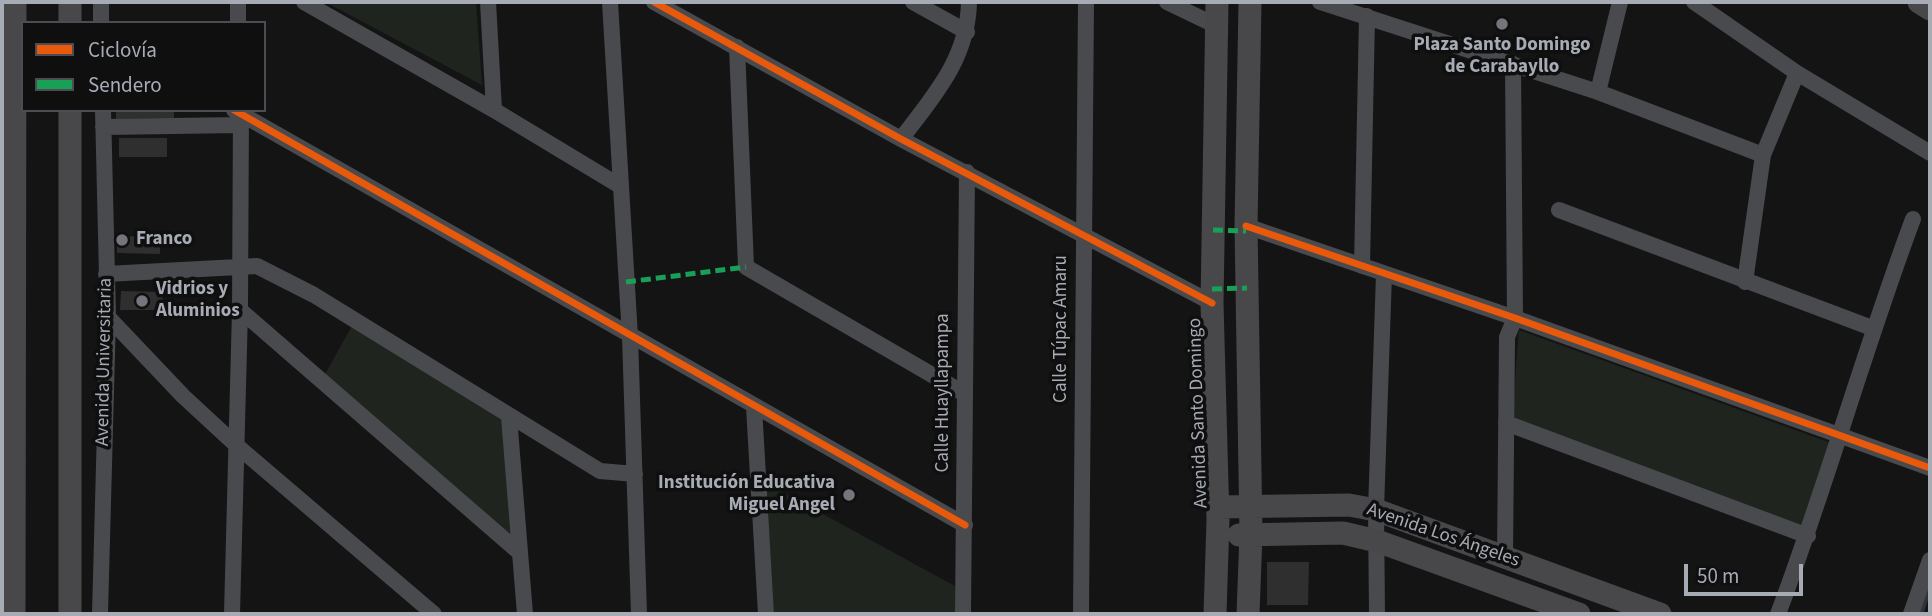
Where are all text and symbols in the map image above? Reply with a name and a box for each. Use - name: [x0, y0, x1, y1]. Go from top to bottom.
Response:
- marker: Plaza Santo Domingo de Carabayllo: [1494, 16, 1510, 32]
- legend: [21, 21, 266, 112]
- text: Ciclovía: [88, 35, 157, 65]
- place label: Plaza Santo Domingo de Carabayllo: [1413, 35, 1591, 79]
- text: Sendero: [88, 70, 162, 100]
- place label: Franco: [136, 229, 192, 251]
- marker: Franco: [114, 232, 130, 248]
- street label: Calle Túpac Amaru: [1051, 255, 1073, 403]
- street label: Avenida Universitaria: [92, 278, 118, 446]
- place label: Vidrios y Aluminios: [156, 279, 240, 323]
- marker: Vidrios y Aluminios: [134, 293, 150, 309]
- street label: Calle Huayllapampa: [933, 313, 955, 473]
- street label: Avenida Santo Domingo: [1184, 318, 1214, 508]
- place label: Institución Educativa Miguel Angel: [658, 473, 835, 517]
- marker: Institución Educativa Miguel Angel: [841, 487, 857, 503]
- street label: Avenida Los Ángeles: [1364, 499, 1522, 573]
- scale bar: [1687, 550, 1806, 594]
- text: 50 m: [1697, 561, 1739, 591]

